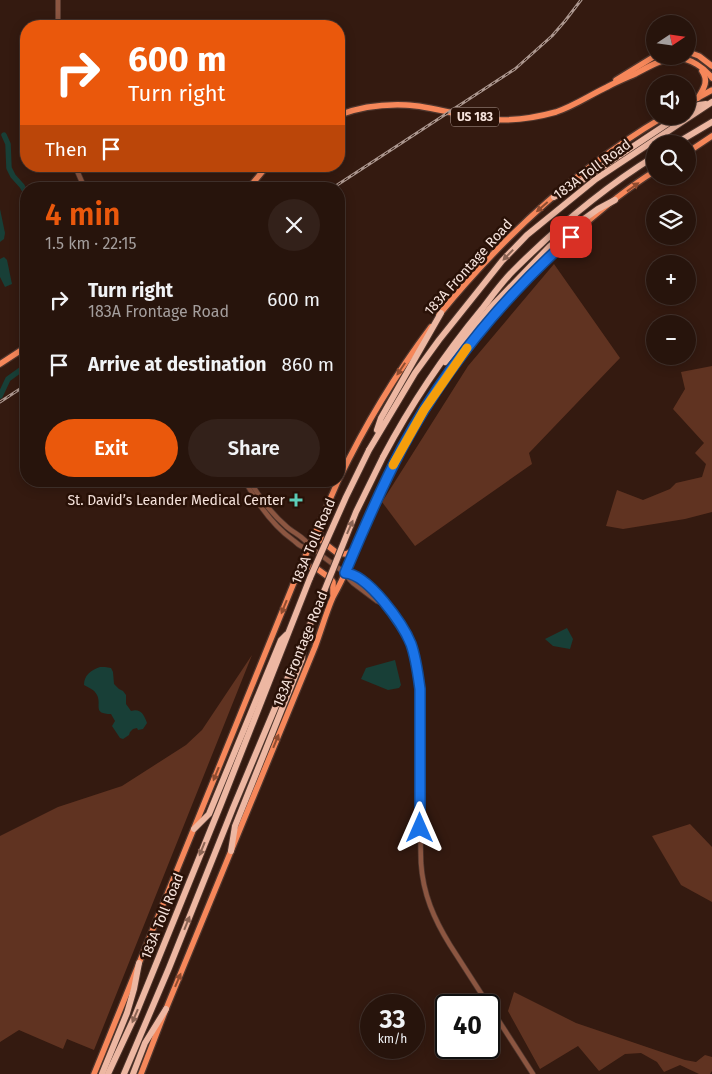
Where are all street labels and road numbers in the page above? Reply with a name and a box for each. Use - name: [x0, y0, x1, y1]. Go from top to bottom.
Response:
- road number: US 183: [451, 108, 499, 126]
- street label: 183A Toll Road: [550, 136, 634, 203]
- street label: 183A Frontage Road: [421, 216, 516, 319]
- street label: 183A Toll Road: [288, 496, 339, 587]
- street label: 183A Frontage Road: [269, 589, 331, 710]
- street label: 183A Toll Road: [137, 871, 187, 962]

